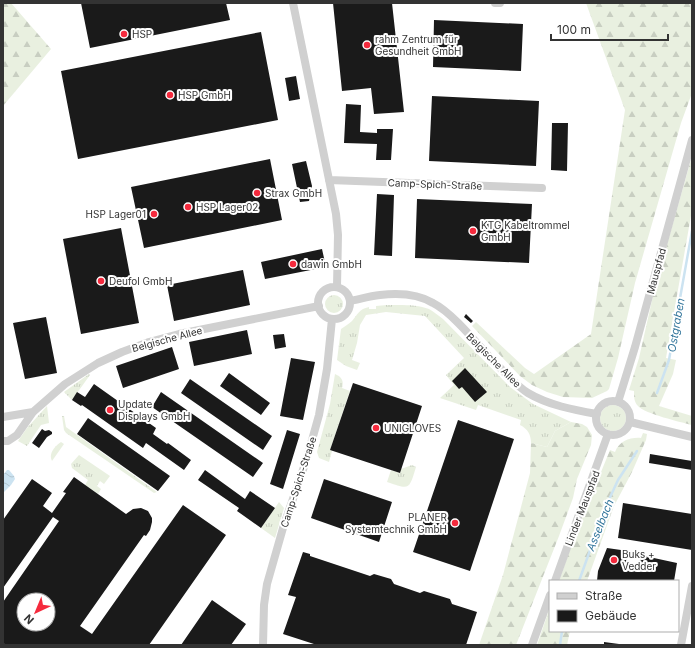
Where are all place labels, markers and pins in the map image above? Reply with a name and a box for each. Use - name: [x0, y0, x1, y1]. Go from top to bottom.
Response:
- place label: HSP: [132, 28, 152, 40]
- marker: HSP: [119, 29, 129, 39]
- place label: rahm Zentrum für Gesundheit GmbH: [375, 33, 462, 57]
- marker: rahm Zentrum für Gesundheit GmbH: [362, 40, 372, 50]
- place label: HSP GmbH: [178, 89, 231, 101]
- marker: HSP GmbH: [165, 90, 175, 100]
- place label: Strax GmbH: [265, 187, 322, 199]
- marker: Strax GmbH: [252, 188, 262, 198]
- place label: HSP Lager02: [196, 201, 258, 213]
- marker: HSP Lager02: [183, 202, 193, 212]
- place label: HSP Lager01: [86, 208, 146, 220]
- marker: HSP Lager01: [149, 209, 159, 219]
- place label: KTG Kabeltrommel GmbH: [481, 219, 570, 243]
- marker: KTG Kabeltrommel GmbH: [468, 226, 478, 236]
- place label: dawin GmbH: [301, 258, 362, 270]
- marker: dawin GmbH: [288, 259, 298, 269]
- place label: Deufol GmbH: [109, 275, 172, 287]
- marker: Deufol GmbH: [96, 276, 106, 286]
- place label: Update Displays GmbH: [118, 398, 190, 422]
- marker: Update Displays GmbH: [105, 405, 115, 415]
- place label: UNIGLOVES: [384, 422, 441, 434]
- marker: UNIGLOVES: [371, 423, 381, 433]
- place label: PLANER Systemtechnik GmbH: [345, 511, 448, 535]
- marker: PLANER Systemtechnik GmbH: [450, 518, 460, 528]
- place label: Buks + Vedder: [622, 548, 656, 572]
- marker: Buks + Vedder: [609, 555, 619, 565]

